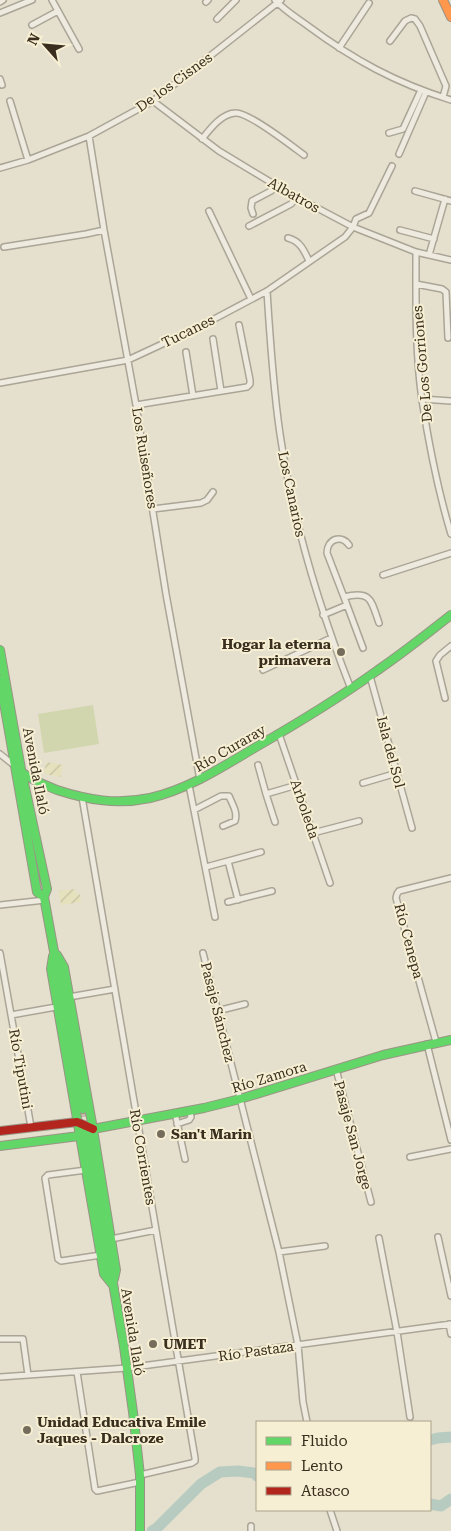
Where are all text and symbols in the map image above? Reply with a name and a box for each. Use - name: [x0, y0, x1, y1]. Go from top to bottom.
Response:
- north arrow: [20, 20, 70, 70]
- text: N: [24, 30, 43, 48]
- street label: De los Cisnes: [133, 49, 215, 115]
- street label: Albatros: [265, 174, 323, 216]
- street label: De Los Gorriones: [409, 305, 435, 423]
- street label: Tucanes: [159, 311, 217, 351]
- street label: Los Ruiseñores: [129, 406, 161, 510]
- street label: Los Canarios: [275, 450, 309, 539]
- place label: Hogar la eterna primavera: [222, 636, 332, 668]
- marker: Hogar la eterna primavera: [335, 646, 347, 658]
- street label: Isla del Sol: [374, 714, 408, 790]
- street label: Río Curaray: [192, 721, 269, 775]
- street label: Avenida Ilaló: [20, 726, 52, 816]
- street label: Arboleda: [287, 777, 323, 841]
- street label: Río Cenepa: [391, 902, 427, 981]
- street label: Pasaje Sánchez: [198, 960, 238, 1064]
- street label: Río Tiputini: [6, 1028, 36, 1111]
- street label: Río Zamora: [230, 1058, 309, 1096]
- street label: Pasaje San Jorge: [331, 1079, 375, 1191]
- street label: Río Corrientes: [127, 1108, 159, 1207]
- place label: San't Marin: [171, 1126, 252, 1142]
- marker: San't Marin: [155, 1128, 167, 1140]
- street label: Avenida Ilaló: [118, 1287, 148, 1377]
- place label: UMET: [163, 1336, 206, 1352]
- marker: UMET: [147, 1338, 159, 1350]
- street label: Río Pastaza: [217, 1338, 295, 1364]
- place label: Unidad Educativa Emile Jaques - Dalcroze: [37, 1414, 206, 1446]
- legend: [256, 1421, 431, 1511]
- marker: Unidad Educativa Emile Jaques - Dalcroze: [21, 1424, 33, 1436]
- text: Fluido: [301, 1432, 348, 1450]
- text: Lento: [301, 1457, 343, 1475]
- text: Atasco: [301, 1482, 350, 1500]

